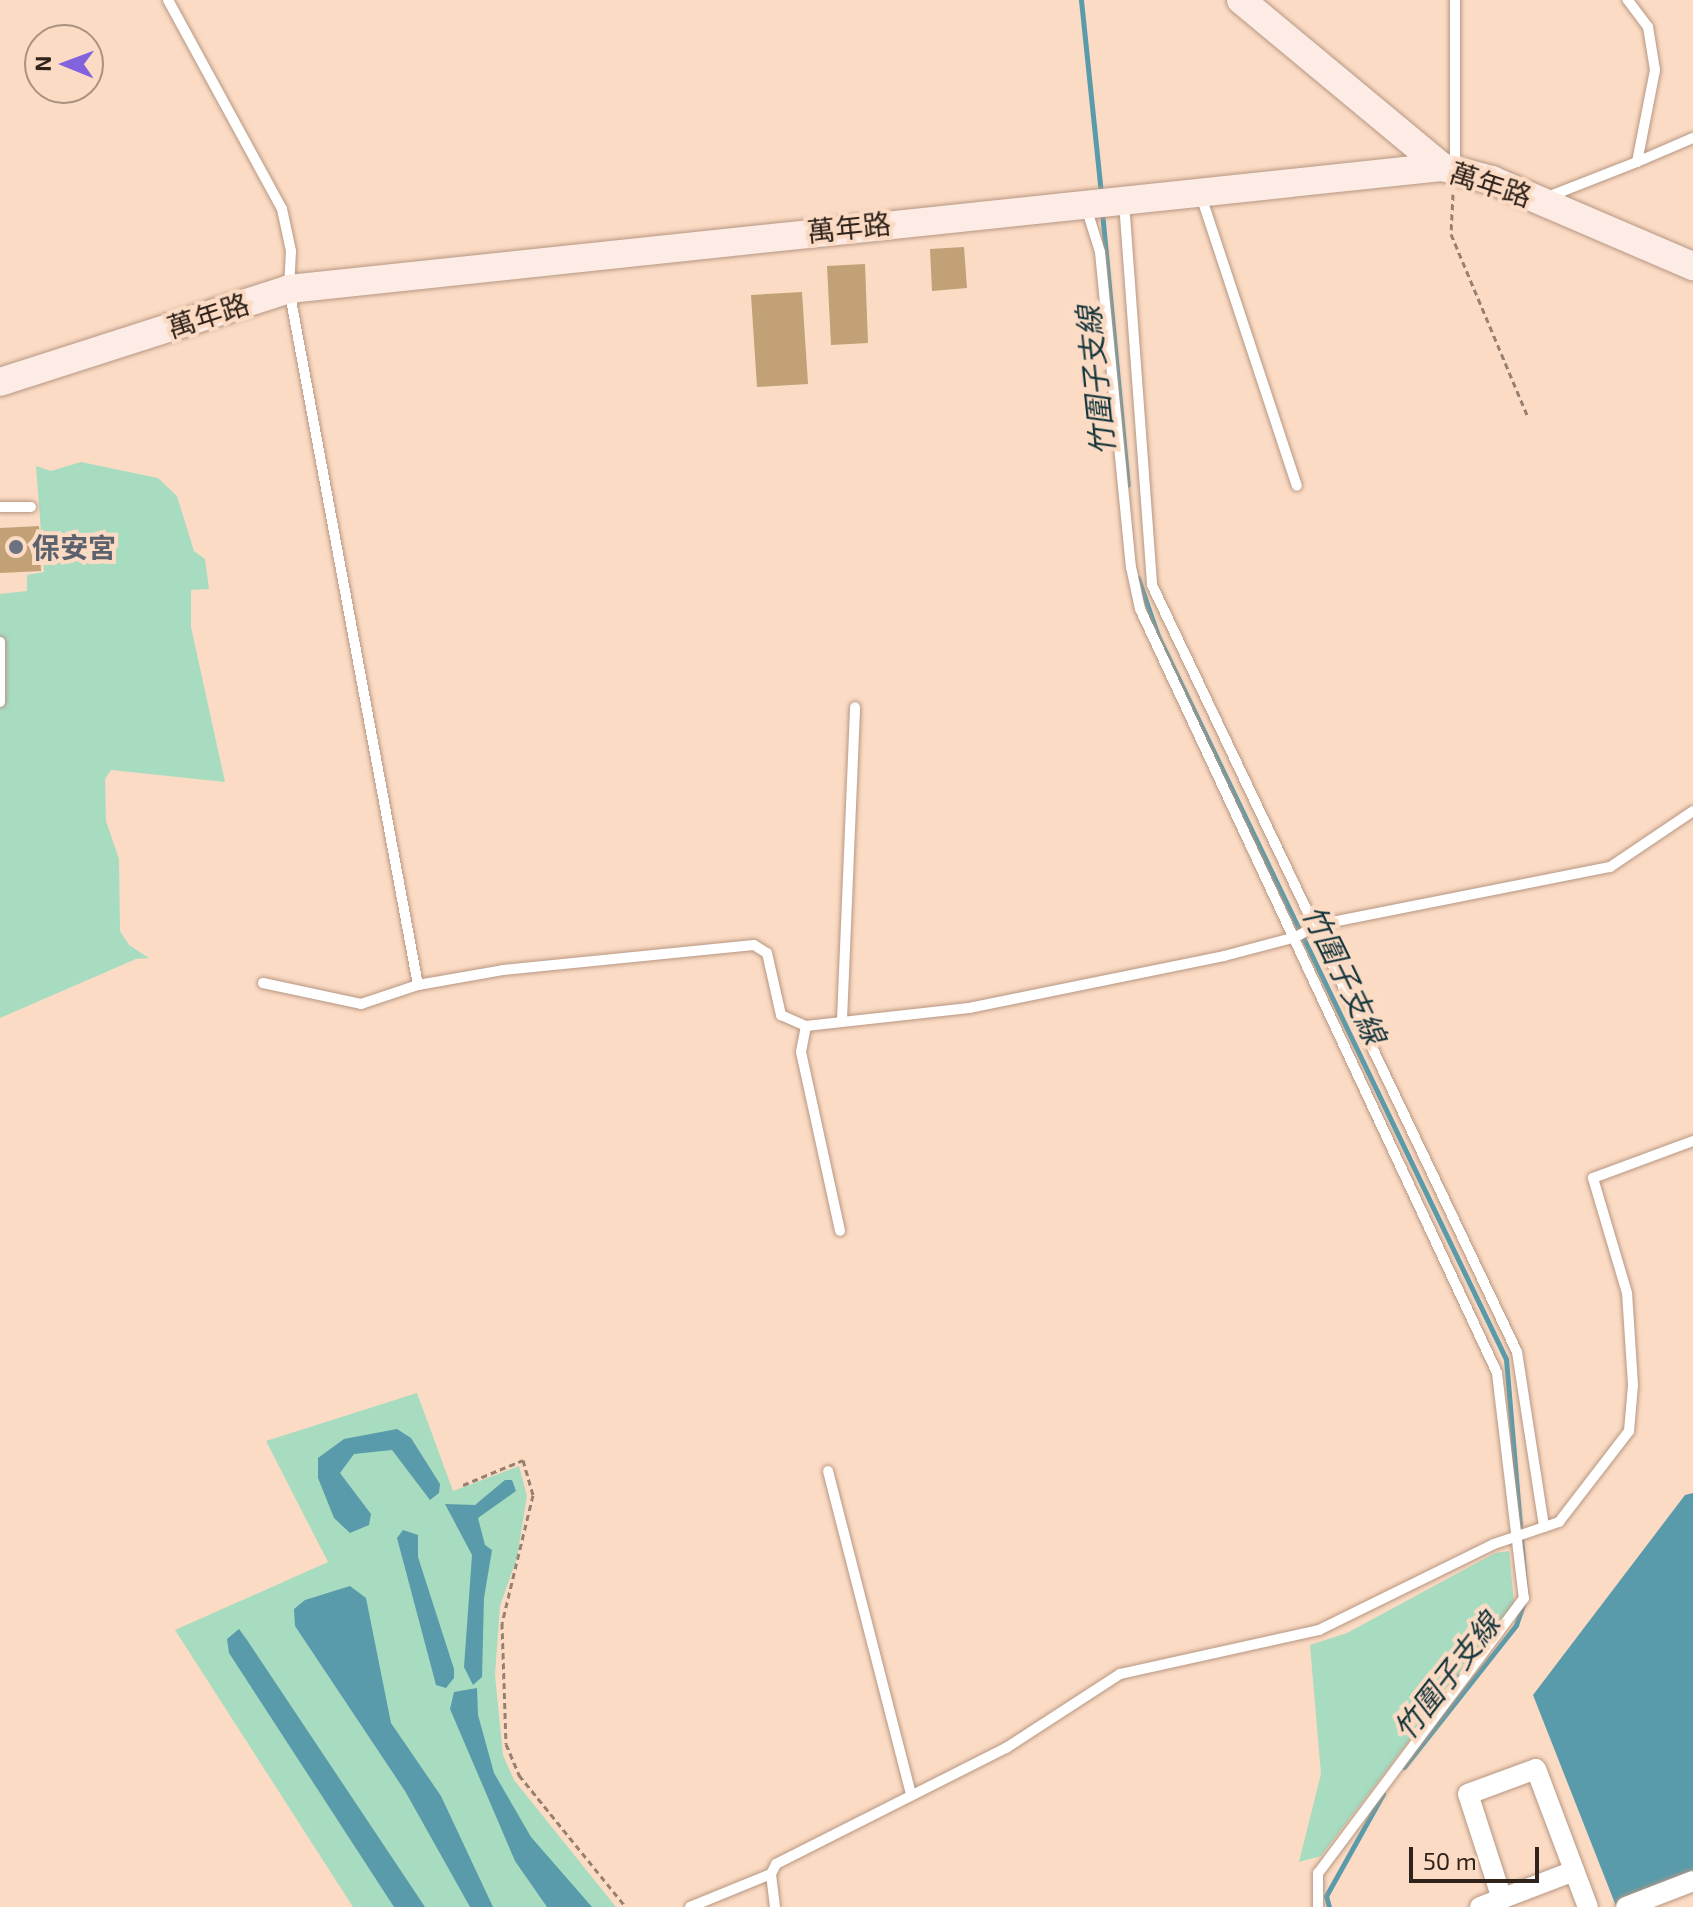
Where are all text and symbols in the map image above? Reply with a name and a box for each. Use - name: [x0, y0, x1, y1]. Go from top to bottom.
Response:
- north arrow: [24, 24, 104, 104]
- text: N: [29, 55, 55, 72]
- street label: 萬年路: [1446, 155, 1536, 213]
- street label: 萬年路: [805, 206, 893, 248]
- street label: 萬年路: [163, 286, 253, 344]
- water label: 竹圍子支線: [1069, 305, 1121, 457]
- place label: 保安宮: [32, 530, 116, 564]
- marker: 保安宮: [7, 538, 25, 556]
- water label: 竹圍子支線: [1296, 899, 1394, 1049]
- water label: 竹圍子支線: [1386, 1606, 1506, 1746]
- scale bar: [1413, 1831, 1543, 1881]
- text: 50 m: [1423, 1846, 1477, 1875]

